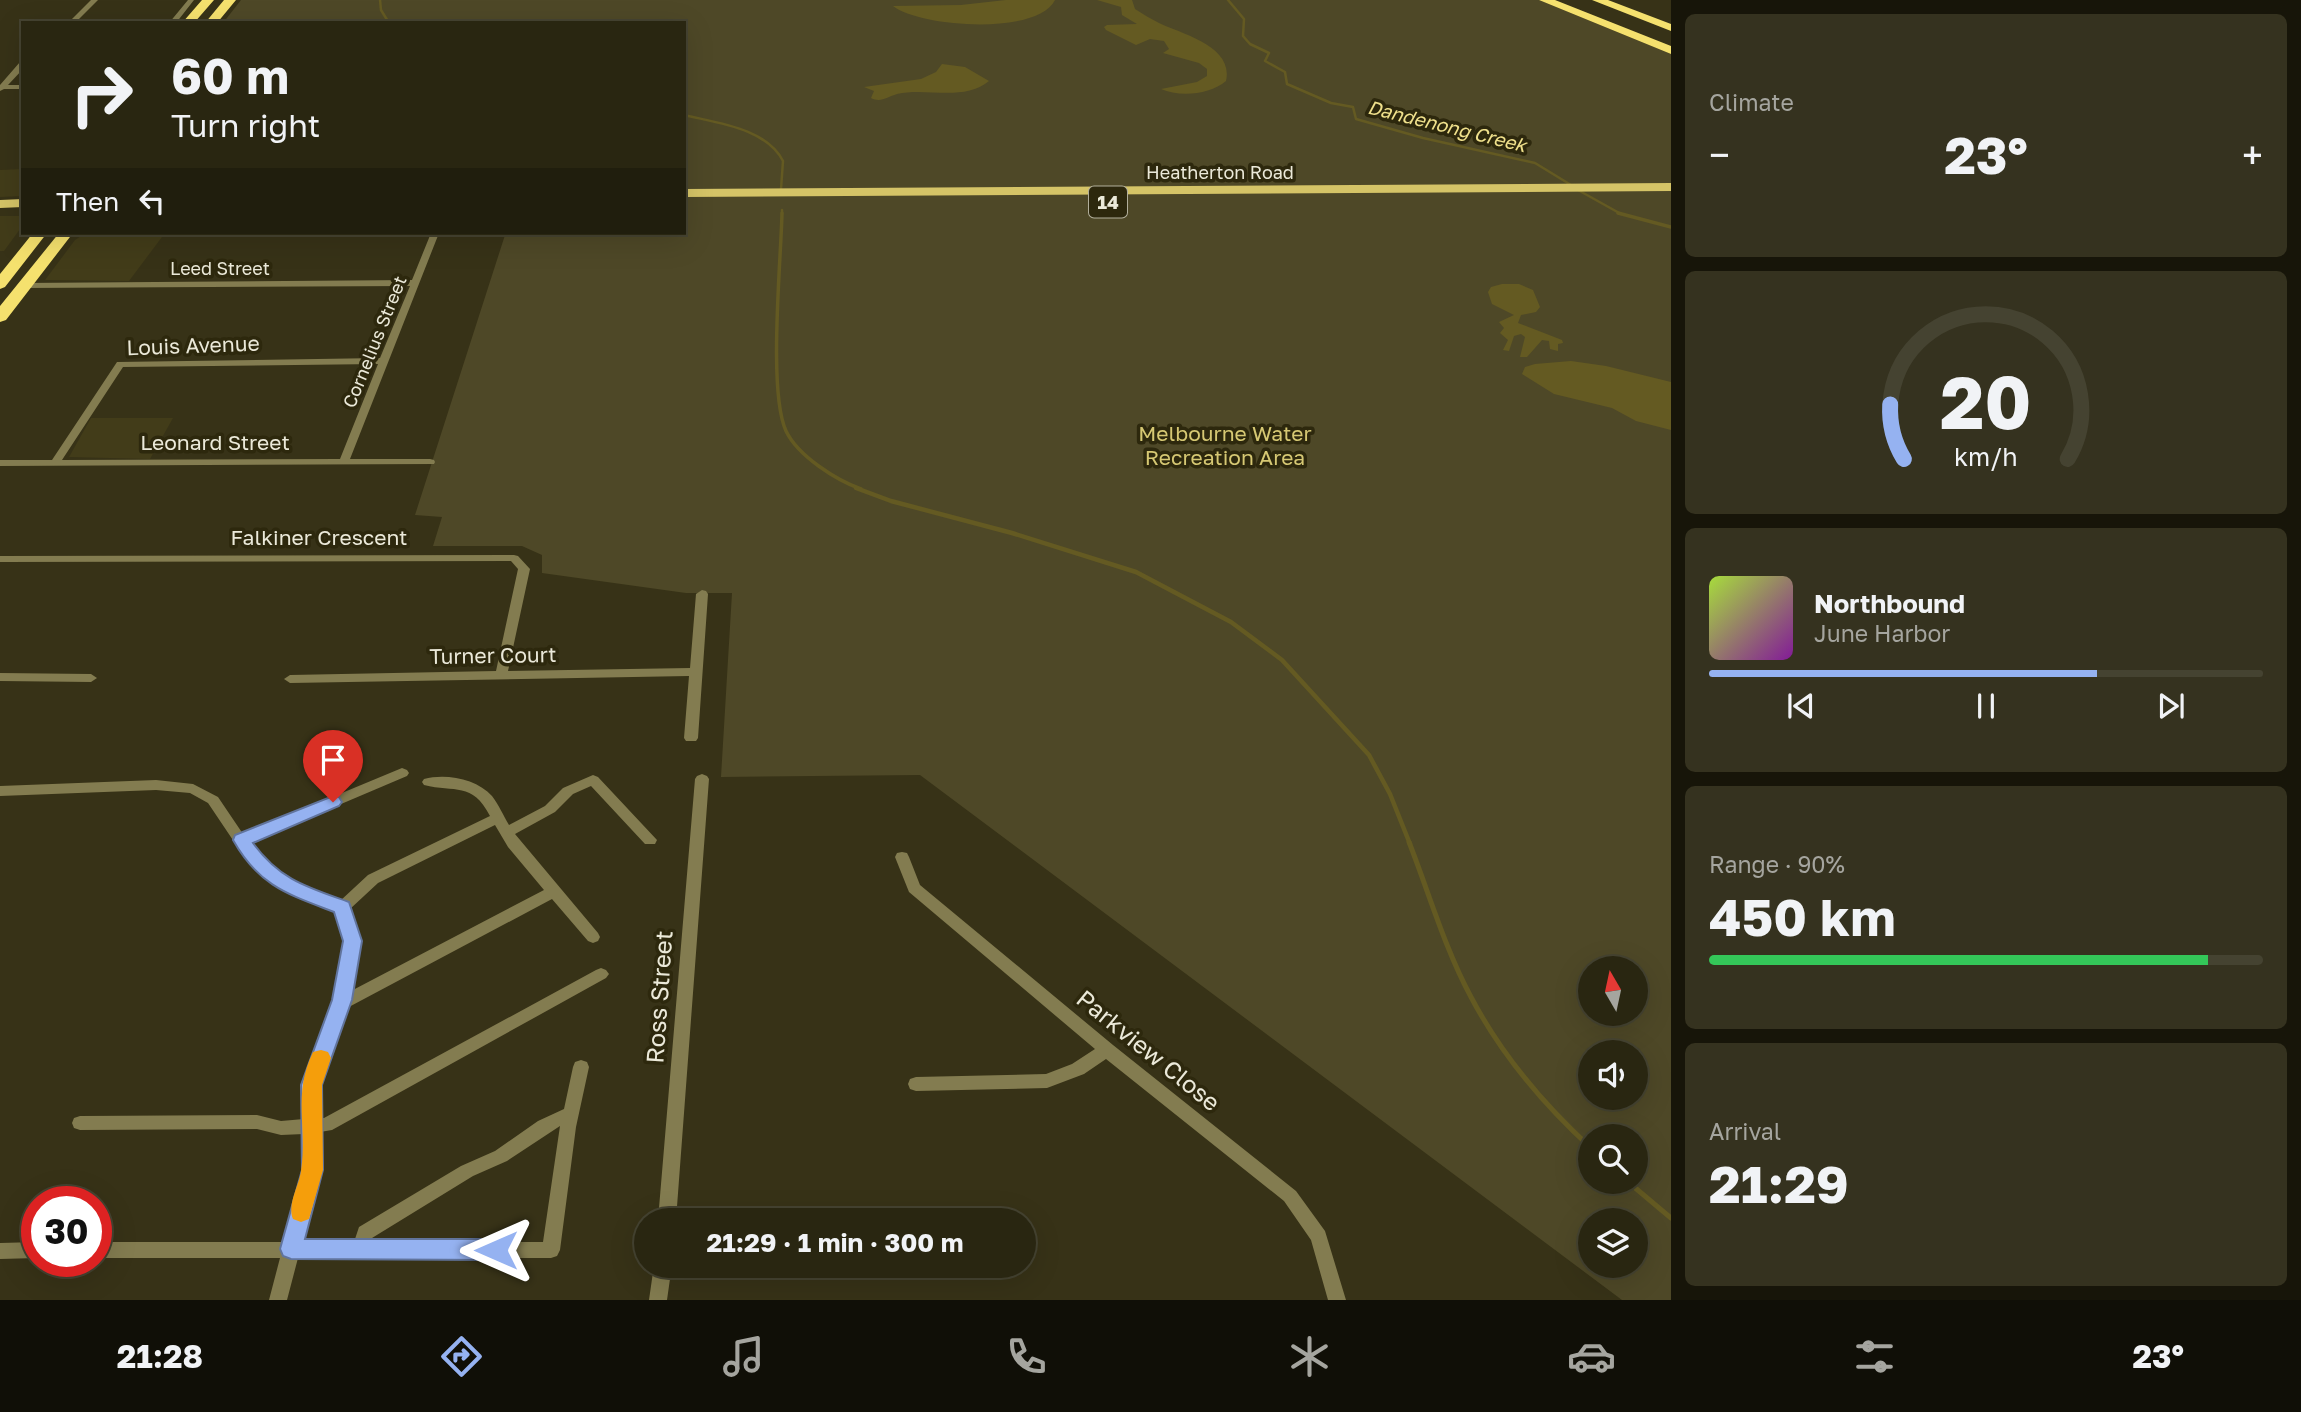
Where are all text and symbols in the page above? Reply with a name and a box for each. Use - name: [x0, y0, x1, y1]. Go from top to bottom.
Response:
- text: 60 m: [171, 46, 289, 105]
- icon: right: [56, 49, 147, 140]
- text: Climate: [1709, 88, 1794, 116]
- water label: Dandenong Creek: [1365, 95, 1531, 157]
- text: Turn right: [171, 106, 320, 144]
- text: 23°: [1944, 123, 2028, 185]
- text: −: [1709, 132, 1730, 177]
- text: +: [2242, 132, 2263, 177]
- street label: Heatherton Road: [1146, 161, 1294, 183]
- icon: left: [133, 182, 171, 220]
- text: Then: [56, 186, 119, 217]
- road number: 14: [1089, 186, 1127, 218]
- street label: Leed Street: [170, 257, 270, 279]
- street label: Cornelius Street: [338, 272, 411, 411]
- street label: Louis Avenue: [126, 330, 260, 360]
- text: 20: [1940, 358, 2032, 445]
- park label: Melbourne Water Recreation Area: [1138, 420, 1312, 470]
- street label: Leonard Street: [140, 429, 290, 455]
- text: km/h: [1954, 441, 2018, 472]
- street label: Falkiner Crescent: [231, 524, 408, 550]
- text: Northbound: [1814, 588, 1965, 619]
- text: June Harbor: [1814, 619, 1950, 647]
- street label: Turner Court: [429, 641, 557, 669]
- icon: previous: [1782, 687, 1820, 725]
- icon: pause: [1967, 687, 2005, 725]
- icon: next: [2152, 687, 2190, 725]
- pin: [303, 730, 363, 802]
- icon: arrive: [314, 741, 352, 779]
- text: Range · 90%: [1709, 850, 1845, 878]
- text: 450 km: [1709, 885, 1896, 947]
- street label: Ross Street: [639, 930, 678, 1064]
- north arrow: [1578, 956, 1648, 1026]
- map controls: [1578, 956, 1648, 1278]
- street label: Parkview Close: [1071, 983, 1226, 1116]
- button: sound: [1578, 1040, 1648, 1110]
- text: Arrival: [1709, 1117, 1781, 1145]
- button: search: [1578, 1124, 1648, 1194]
- text: 21:29: [1709, 1152, 1849, 1214]
- speed limit sign: 30: [21, 1186, 112, 1277]
- button: layers: [1578, 1208, 1648, 1278]
- position arrow: [459, 1213, 533, 1287]
- text: 21:29 · 1 min · 300 m: [707, 1227, 963, 1258]
- icon: directions: [437, 1332, 486, 1381]
- icon: music: [719, 1332, 768, 1381]
- icon: phone: [1002, 1332, 1051, 1381]
- icon: climate: [1285, 1332, 1334, 1381]
- icon: car: [1567, 1332, 1616, 1381]
- icon: filters: [1850, 1332, 1899, 1381]
- text: 21:28: [117, 1337, 203, 1375]
- text: 23°: [2133, 1337, 2184, 1375]

